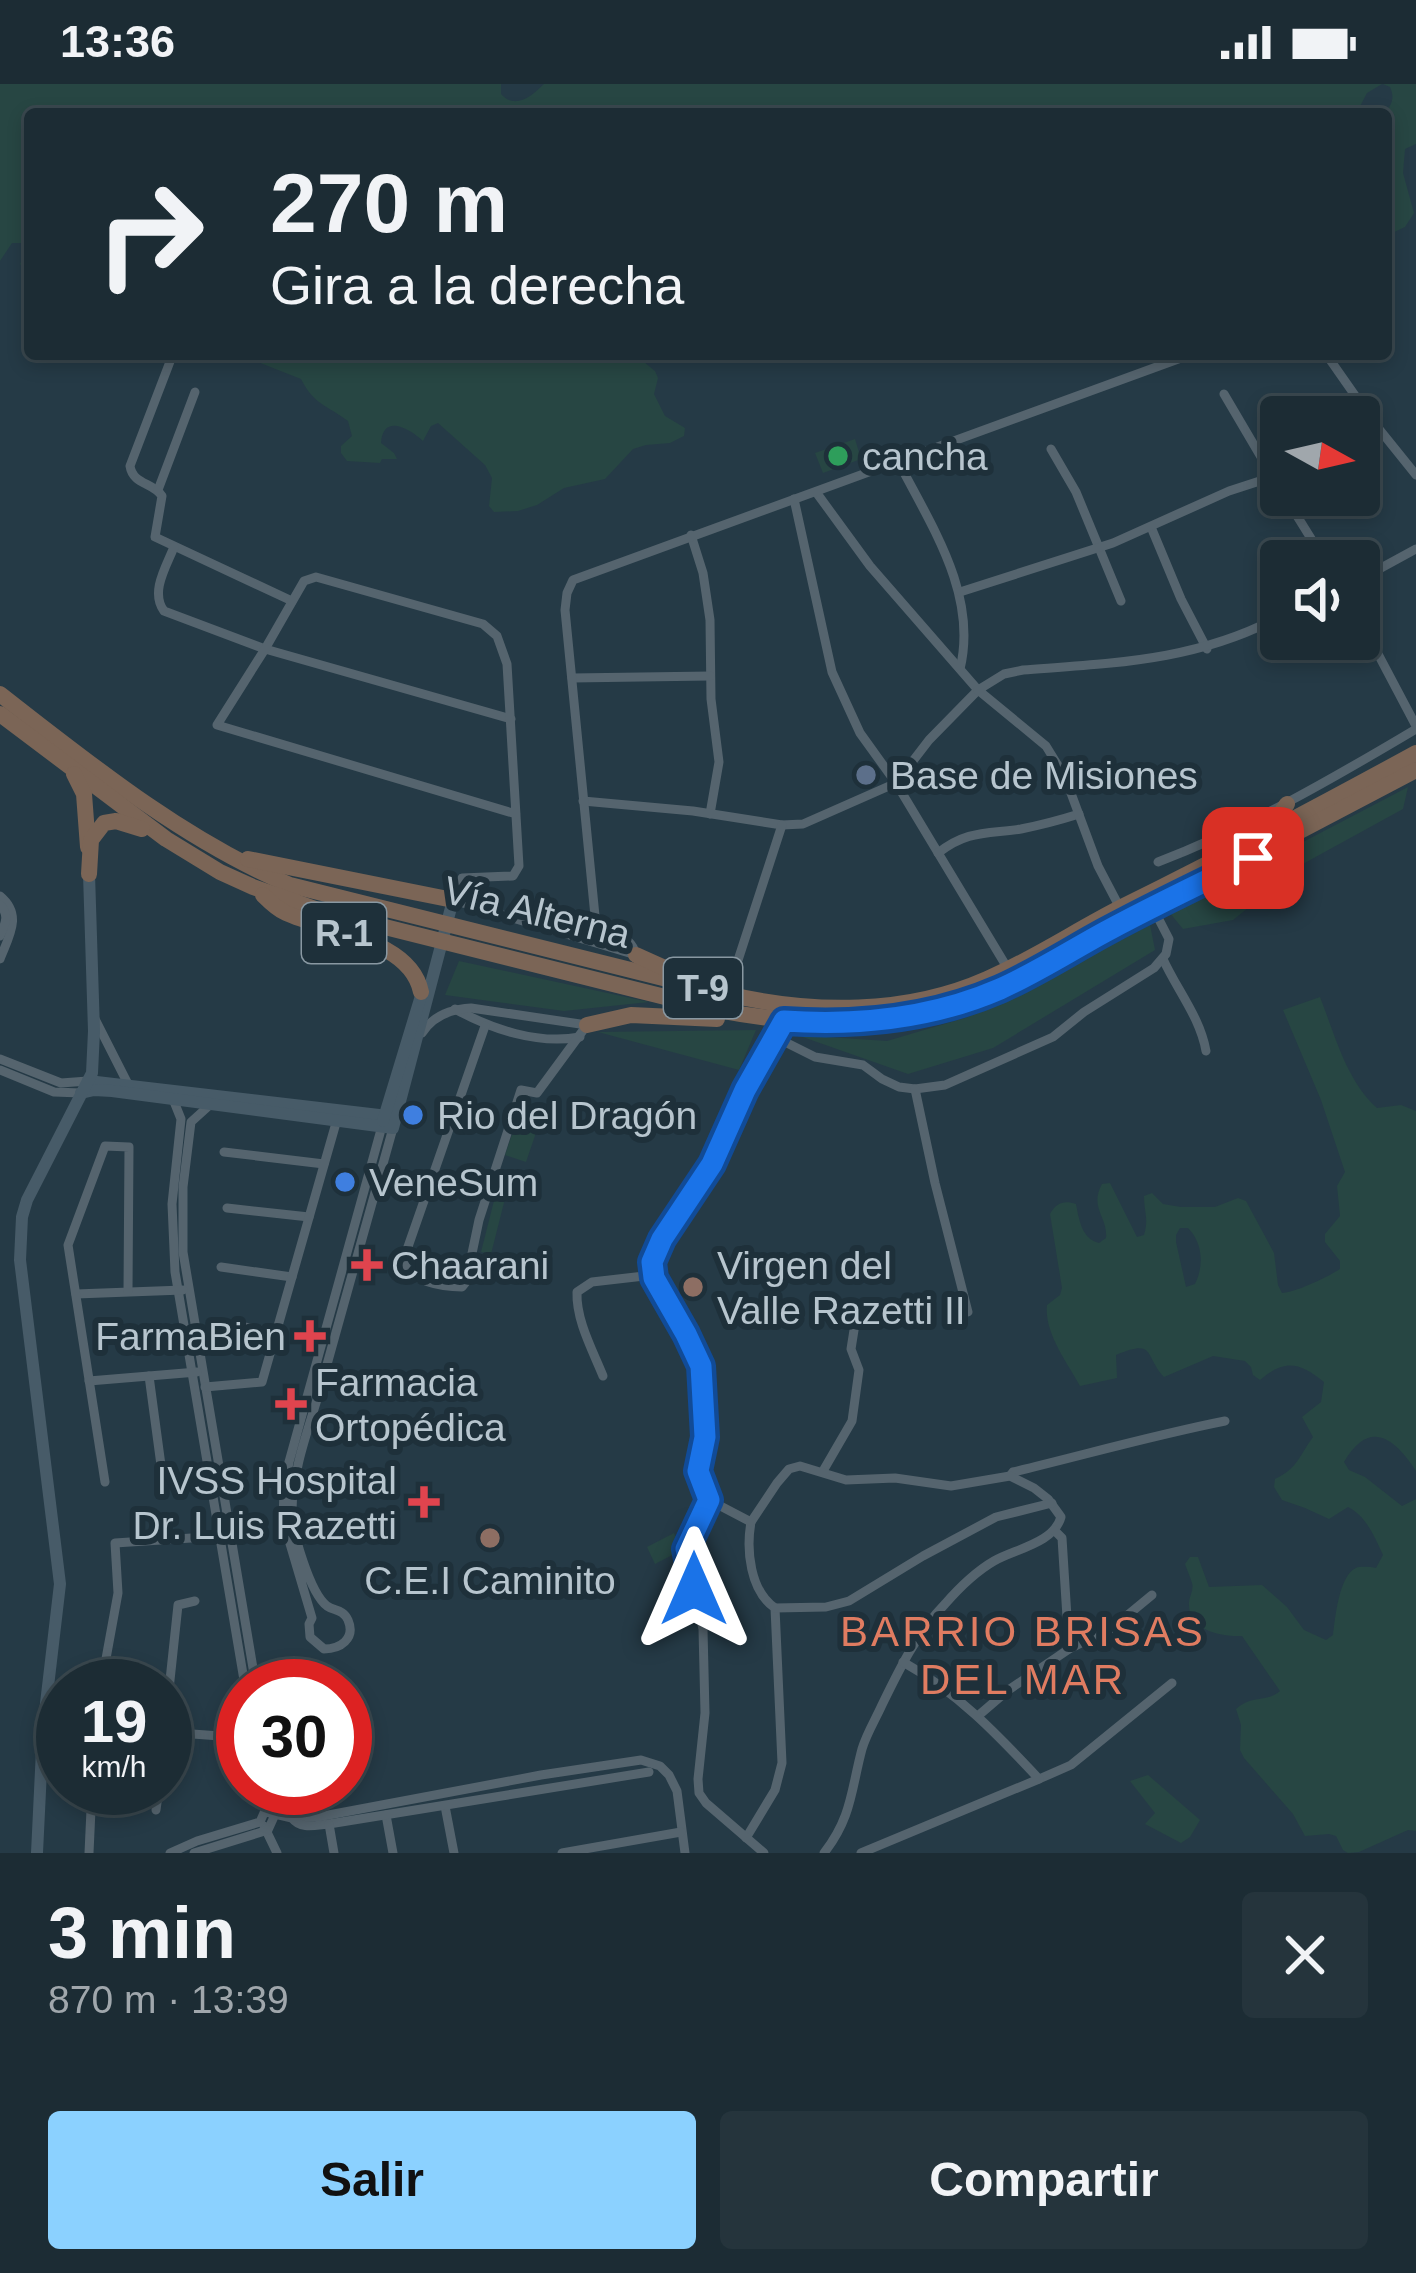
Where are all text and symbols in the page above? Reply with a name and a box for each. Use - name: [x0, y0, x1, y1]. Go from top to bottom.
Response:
- text: 13:36: [60, 16, 175, 67]
- icon: right: [72, 156, 228, 312]
- text: 270 m: [270, 156, 508, 250]
- text: Gira a la derecha: [270, 255, 684, 315]
- north arrow: [1260, 396, 1380, 516]
- map controls: [1260, 396, 1380, 660]
- place label: cancha: [862, 435, 988, 478]
- marker: cancha: [825, 443, 851, 469]
- button: sound: [1260, 540, 1380, 660]
- place label: Base de Misiones: [890, 754, 1198, 797]
- marker: Base de Misiones: [853, 762, 879, 788]
- pin: [1202, 807, 1304, 909]
- icon: arrive: [1220, 825, 1286, 891]
- street label: Vía Alterna: [439, 868, 635, 956]
- road number: R-1: [302, 903, 386, 963]
- road number: T-9: [664, 958, 742, 1018]
- place label: Rio del Dragón: [437, 1094, 697, 1137]
- marker: Rio del Dragón: [400, 1102, 426, 1128]
- place label: VeneSum: [369, 1161, 538, 1204]
- marker: VeneSum: [332, 1169, 358, 1195]
- place label: Chaarani: [391, 1244, 549, 1287]
- place label: Virgen del Valle Razetti II: [717, 1244, 966, 1332]
- marker: Chaarani: [354, 1252, 380, 1278]
- marker: Virgen del Valle Razetti II: [680, 1274, 706, 1300]
- place label: FarmaBien: [95, 1315, 286, 1358]
- marker: FarmaBien: [297, 1323, 323, 1349]
- place label: Farmacia Ortopédica: [315, 1361, 506, 1449]
- marker: Farmacia Ortopédica: [278, 1391, 304, 1417]
- place label: IVSS Hospital Dr. Luis Razetti: [133, 1459, 397, 1547]
- marker: IVSS Hospital Dr. Luis Razetti: [408, 1486, 440, 1518]
- marker: C.E.I Caminito: [477, 1525, 503, 1551]
- position arrow: [631, 1526, 757, 1652]
- place label: C.E.I Caminito: [364, 1559, 616, 1602]
- district label: BARRIO BRISAS DEL MAR: [840, 1608, 1206, 1703]
- speed limit sign: 30: [216, 1659, 372, 1815]
- text: 19: [81, 1688, 147, 1755]
- text: km/h: [81, 1750, 147, 1783]
- button: close: [1242, 1892, 1368, 2018]
- text: 3 min: [48, 1893, 236, 1973]
- text: 870 m · 13:39: [48, 1978, 289, 2021]
- button: Salir: [48, 2111, 696, 2249]
- button: Compartir: [720, 2111, 1368, 2249]

